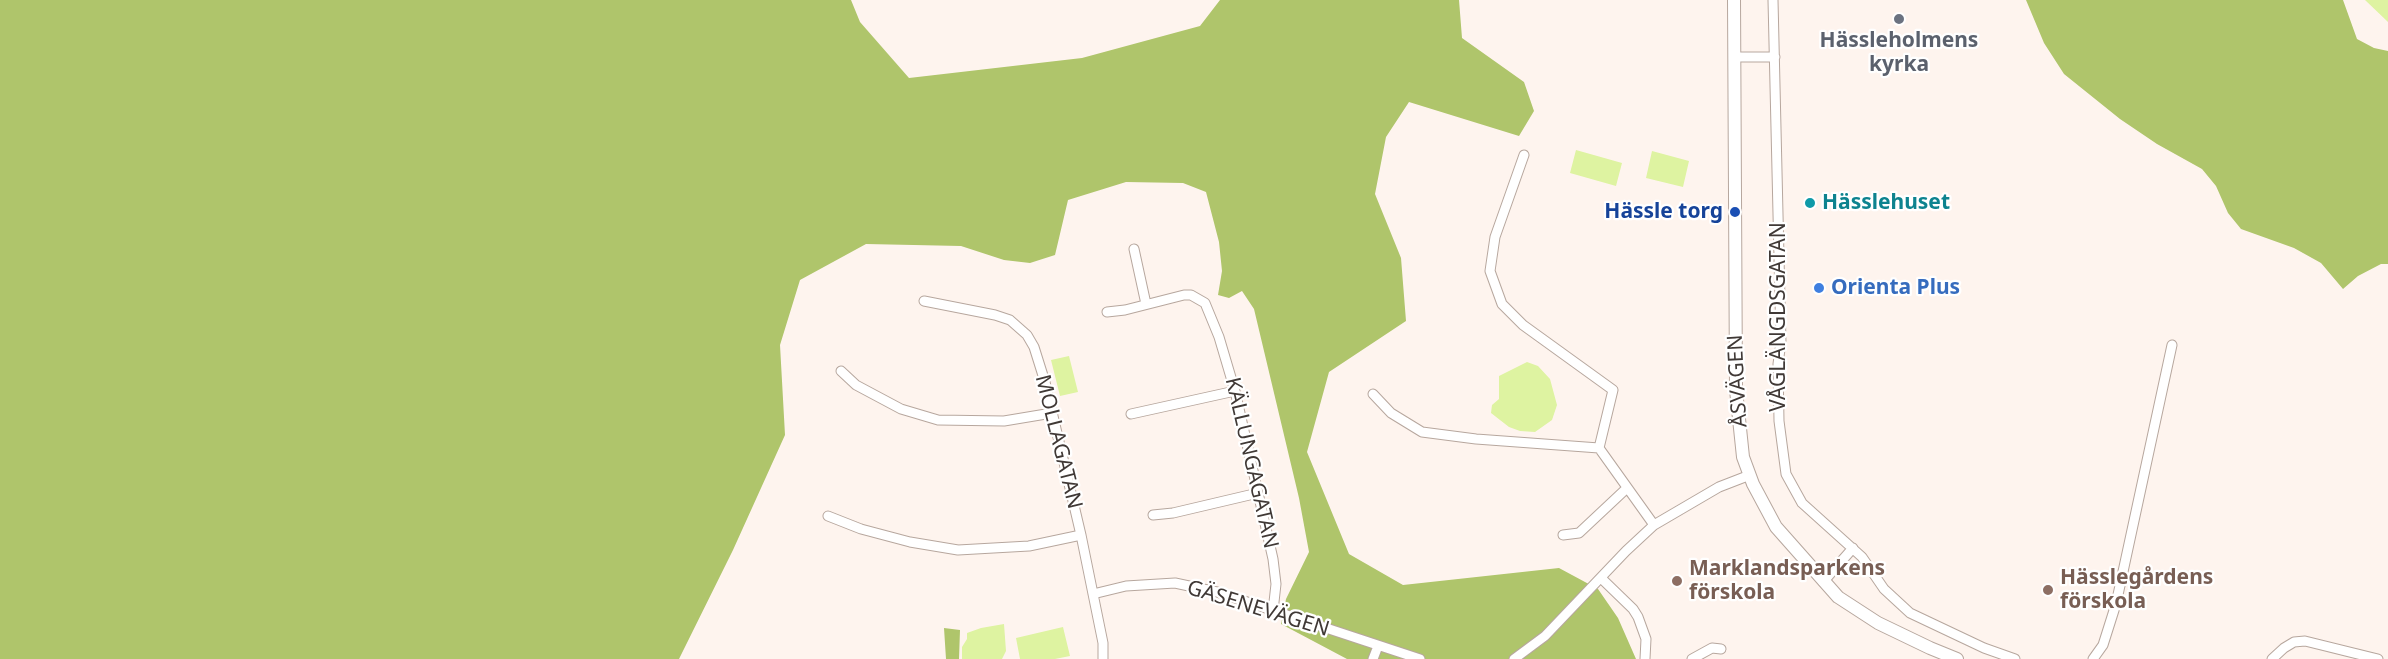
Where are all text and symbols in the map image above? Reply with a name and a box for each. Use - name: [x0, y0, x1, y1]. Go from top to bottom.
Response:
- marker: Hässleholmens kyrka: [1892, 12, 1906, 26]
- place label: Hässleholmens kyrka: [1820, 28, 1978, 78]
- place label: Hässlehuset: [1822, 190, 1950, 216]
- marker: Hässlehuset: [1803, 196, 1817, 210]
- place label: Hässle torg: [1604, 199, 1723, 225]
- marker: Hässle torg: [1728, 205, 1742, 219]
- street label: VÅGLÄNGDSGATAN: [1766, 222, 1792, 412]
- place label: Orienta Plus: [1831, 275, 1960, 301]
- marker: Orienta Plus: [1812, 281, 1826, 295]
- street label: ÅSVÄGEN: [1723, 334, 1753, 428]
- street label: MOLLAGATAN: [1029, 372, 1087, 512]
- street label: KÄLLUNGAGATAN: [1219, 375, 1283, 551]
- place label: Marklandsparkens förskola: [1689, 556, 1885, 606]
- place label: Hässlegårdens förskola: [2060, 565, 2213, 615]
- marker: Marklandsparkens förskola: [1670, 574, 1684, 588]
- street label: GÄSENEVÄGEN: [1184, 575, 1332, 643]
- marker: Hässlegårdens förskola: [2041, 583, 2055, 597]

